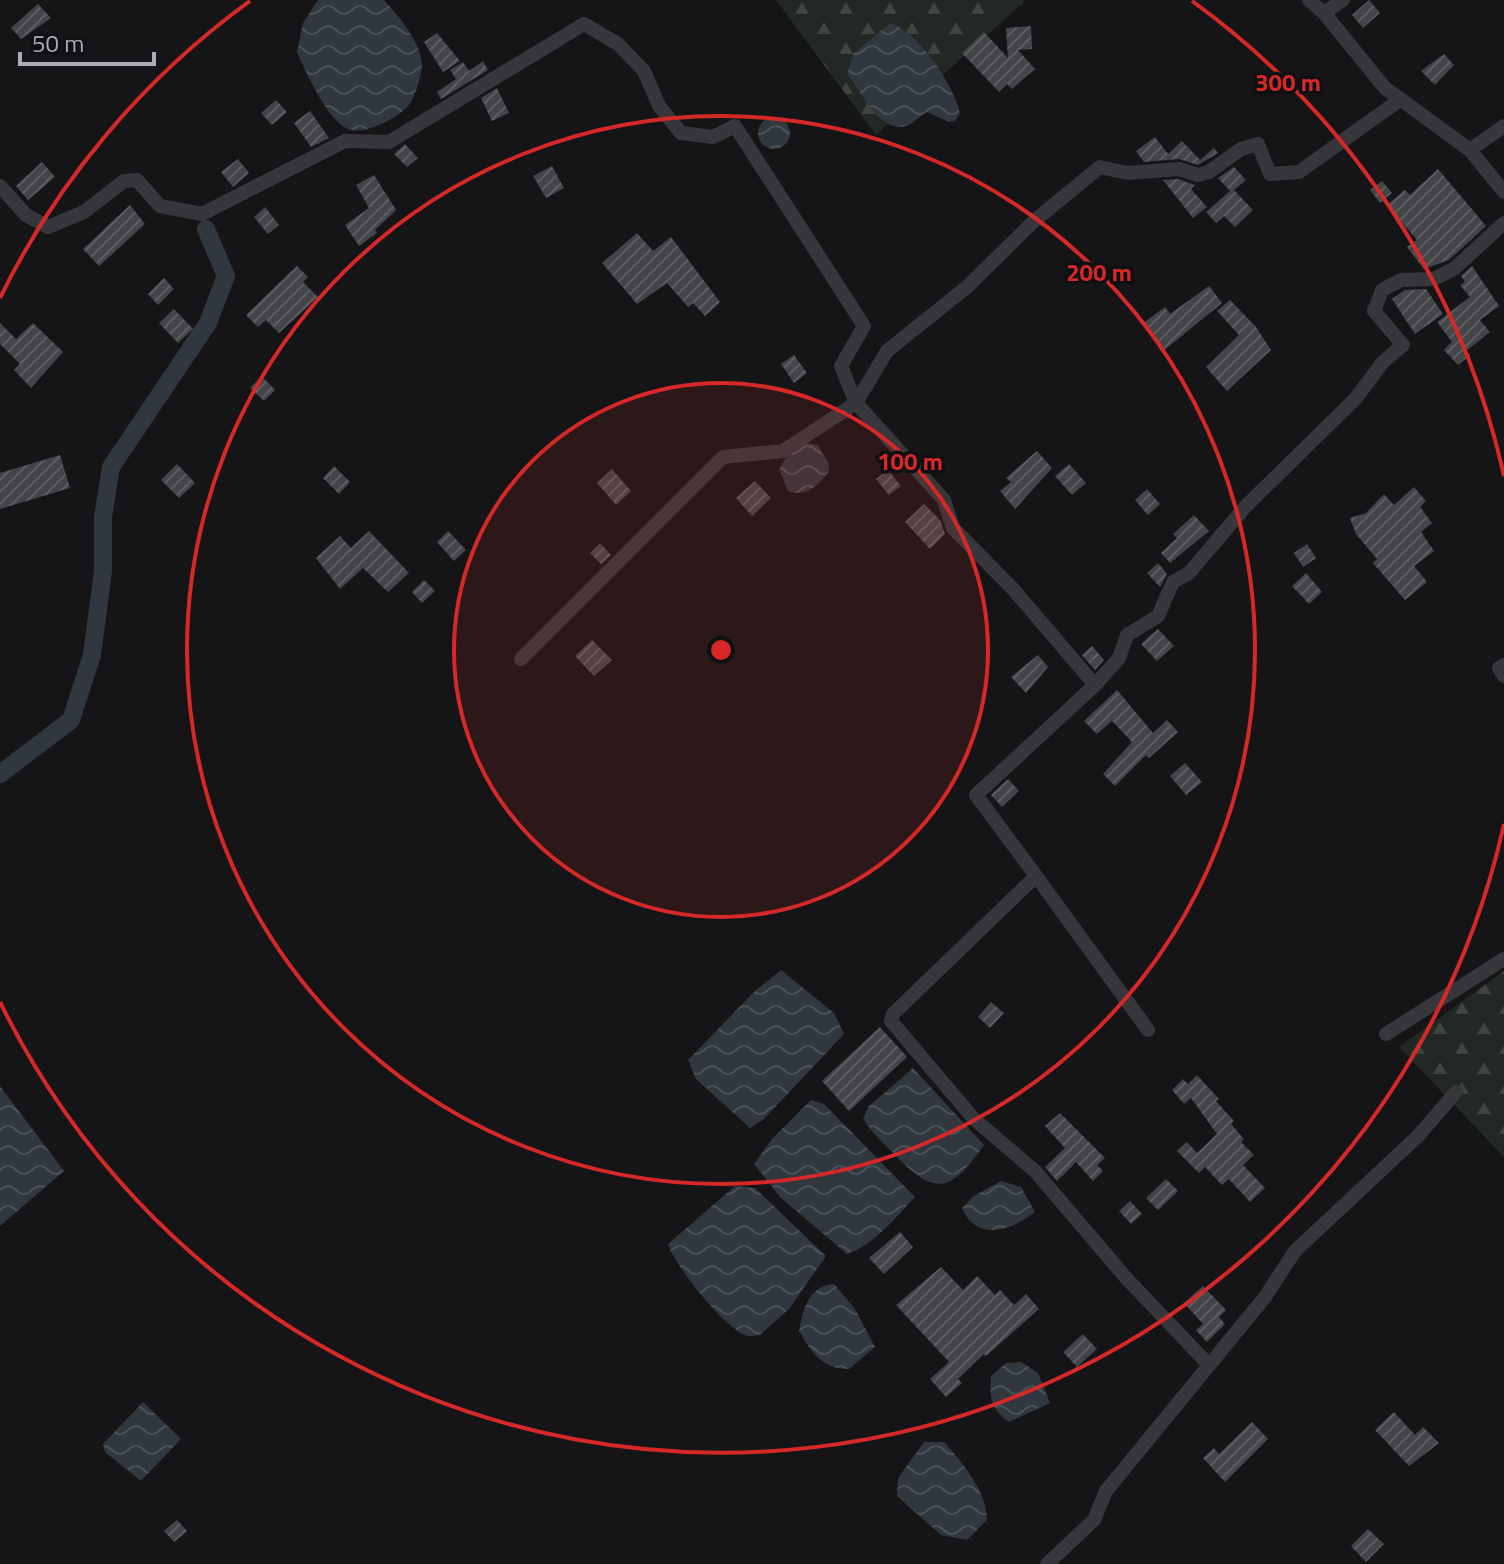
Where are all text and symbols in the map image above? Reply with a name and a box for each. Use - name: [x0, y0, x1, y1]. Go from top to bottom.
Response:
- scale bar: [20, 16, 154, 66]
- text: 50 m: [32, 25, 84, 61]
- text: 300 m: [1255, 64, 1321, 100]
- text: 200 m: [1066, 254, 1132, 290]
- text: 100 m: [877, 443, 943, 479]
- centre of rings: [707, 636, 735, 664]

